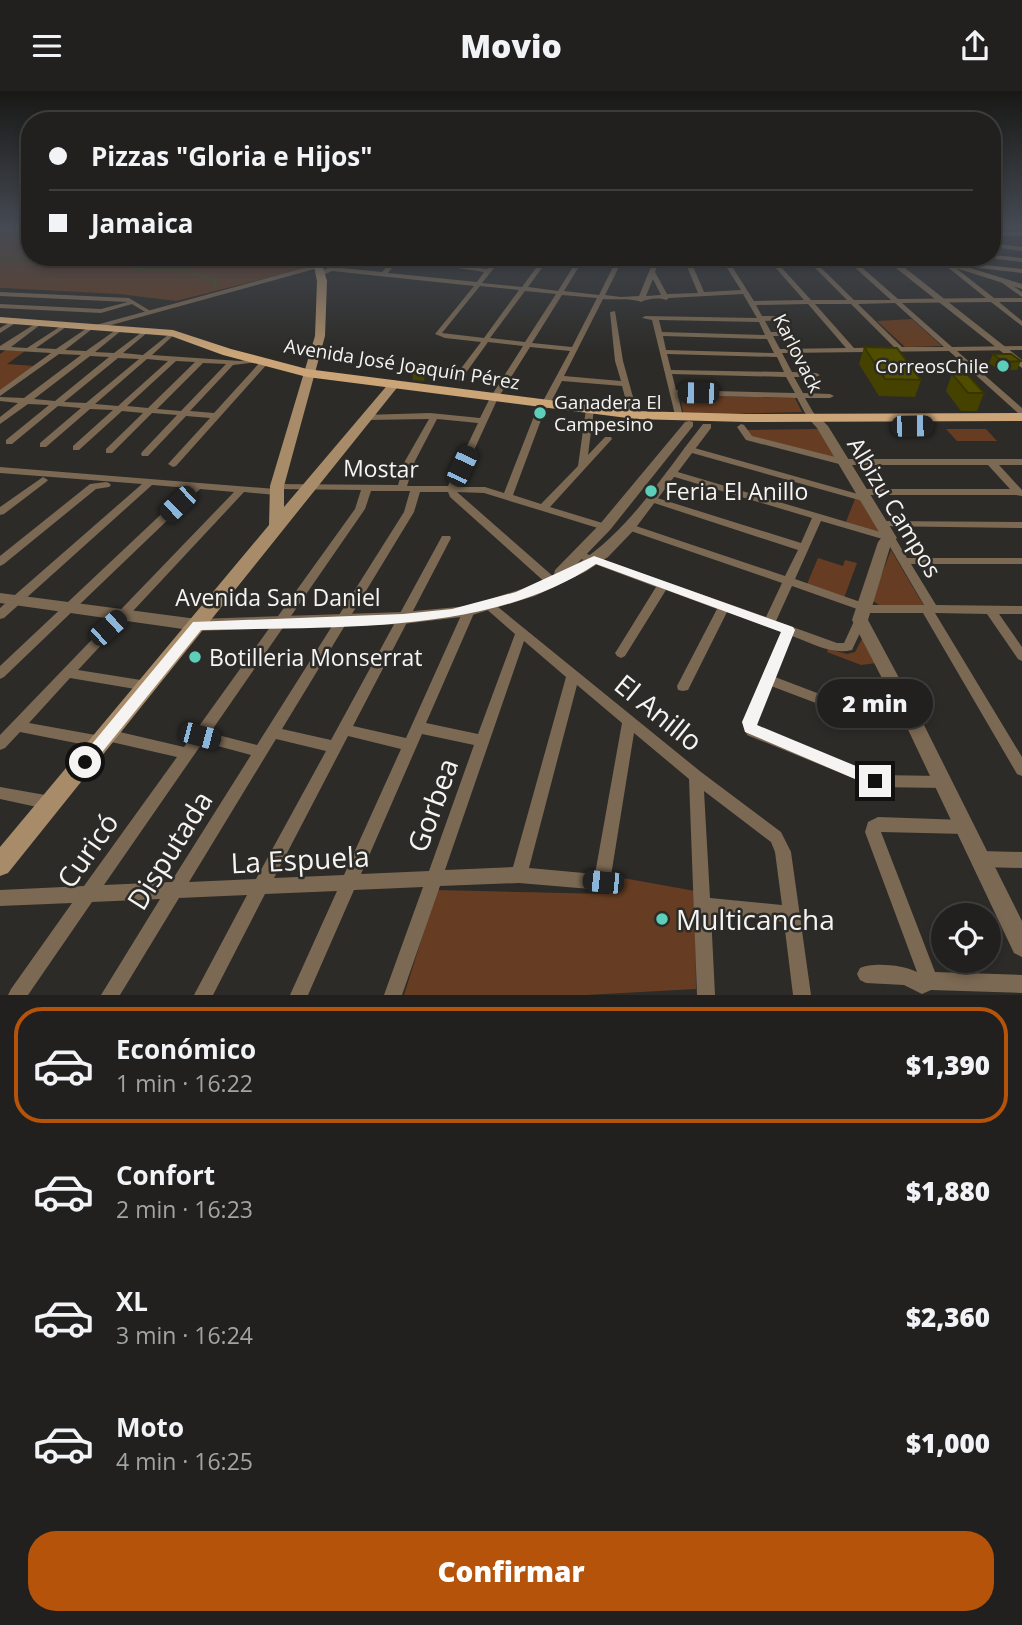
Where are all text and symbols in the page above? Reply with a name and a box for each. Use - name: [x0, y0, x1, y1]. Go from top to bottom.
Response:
- text: Movio: [460, 24, 562, 67]
- icon: menu: [28, 27, 66, 65]
- icon: share: [956, 27, 994, 65]
- text: Pizzas "Gloria e Hijos": [91, 138, 373, 174]
- text: Jamaica: [91, 205, 194, 241]
- street label: Karlovack: [767, 309, 829, 397]
- street label: Avenida José Joaquín Pérez: [282, 333, 522, 395]
- place label: CorreosChile: [875, 353, 989, 379]
- marker: CorreosChile: [995, 358, 1011, 374]
- car: [677, 382, 720, 404]
- place label: Ganadera El Campesino: [554, 389, 662, 437]
- marker: Ganadera El Campesino: [532, 405, 548, 421]
- car: [891, 415, 934, 437]
- street label: Albizu Campos: [840, 431, 950, 583]
- car: [444, 443, 481, 489]
- street label: Mostar: [343, 451, 420, 485]
- place label: Feria El Anillo: [665, 475, 808, 507]
- car: [156, 482, 201, 526]
- marker: Feria El Anillo: [643, 483, 659, 499]
- street label: Avenida San Daniel: [175, 581, 381, 613]
- car: [86, 606, 131, 650]
- place label: Botilleria Monserrat: [209, 641, 422, 673]
- marker: Botilleria Monserrat: [187, 649, 203, 665]
- street label: El Anillo: [607, 665, 711, 759]
- callout: 2 min: [817, 679, 933, 729]
- text: 2 min: [842, 687, 908, 719]
- car: [177, 720, 224, 752]
- route start: [69, 746, 101, 778]
- street label: Gorbea: [398, 753, 466, 857]
- route end: [859, 765, 891, 797]
- street label: Disputada: [118, 783, 220, 917]
- street label: Curicó: [47, 805, 127, 895]
- street label: La Espuela: [230, 836, 370, 882]
- car: [582, 869, 625, 895]
- place label: Multicancha: [676, 900, 835, 938]
- map controls: [931, 903, 1001, 973]
- button: locate: [931, 903, 1001, 973]
- marker: Multicancha: [654, 911, 670, 927]
- text: Económico: [116, 1031, 256, 1067]
- icon: car: [32, 1034, 95, 1097]
- text: $1,390: [906, 1047, 990, 1083]
- text: 1 min · 16:22: [116, 1067, 253, 1099]
- text: Confort: [116, 1157, 215, 1193]
- icon: car: [32, 1160, 95, 1223]
- text: $1,880: [906, 1173, 990, 1209]
- text: 2 min · 16:23: [116, 1193, 253, 1225]
- text: XL: [116, 1283, 148, 1319]
- icon: car: [32, 1286, 95, 1349]
- text: $2,360: [906, 1299, 990, 1335]
- text: 3 min · 16:24: [116, 1319, 253, 1351]
- text: Moto: [116, 1409, 184, 1445]
- icon: car: [32, 1412, 95, 1475]
- text: $1,000: [906, 1425, 990, 1461]
- text: 4 min · 16:25: [116, 1445, 253, 1477]
- button: Confirmar: [28, 1531, 994, 1611]

